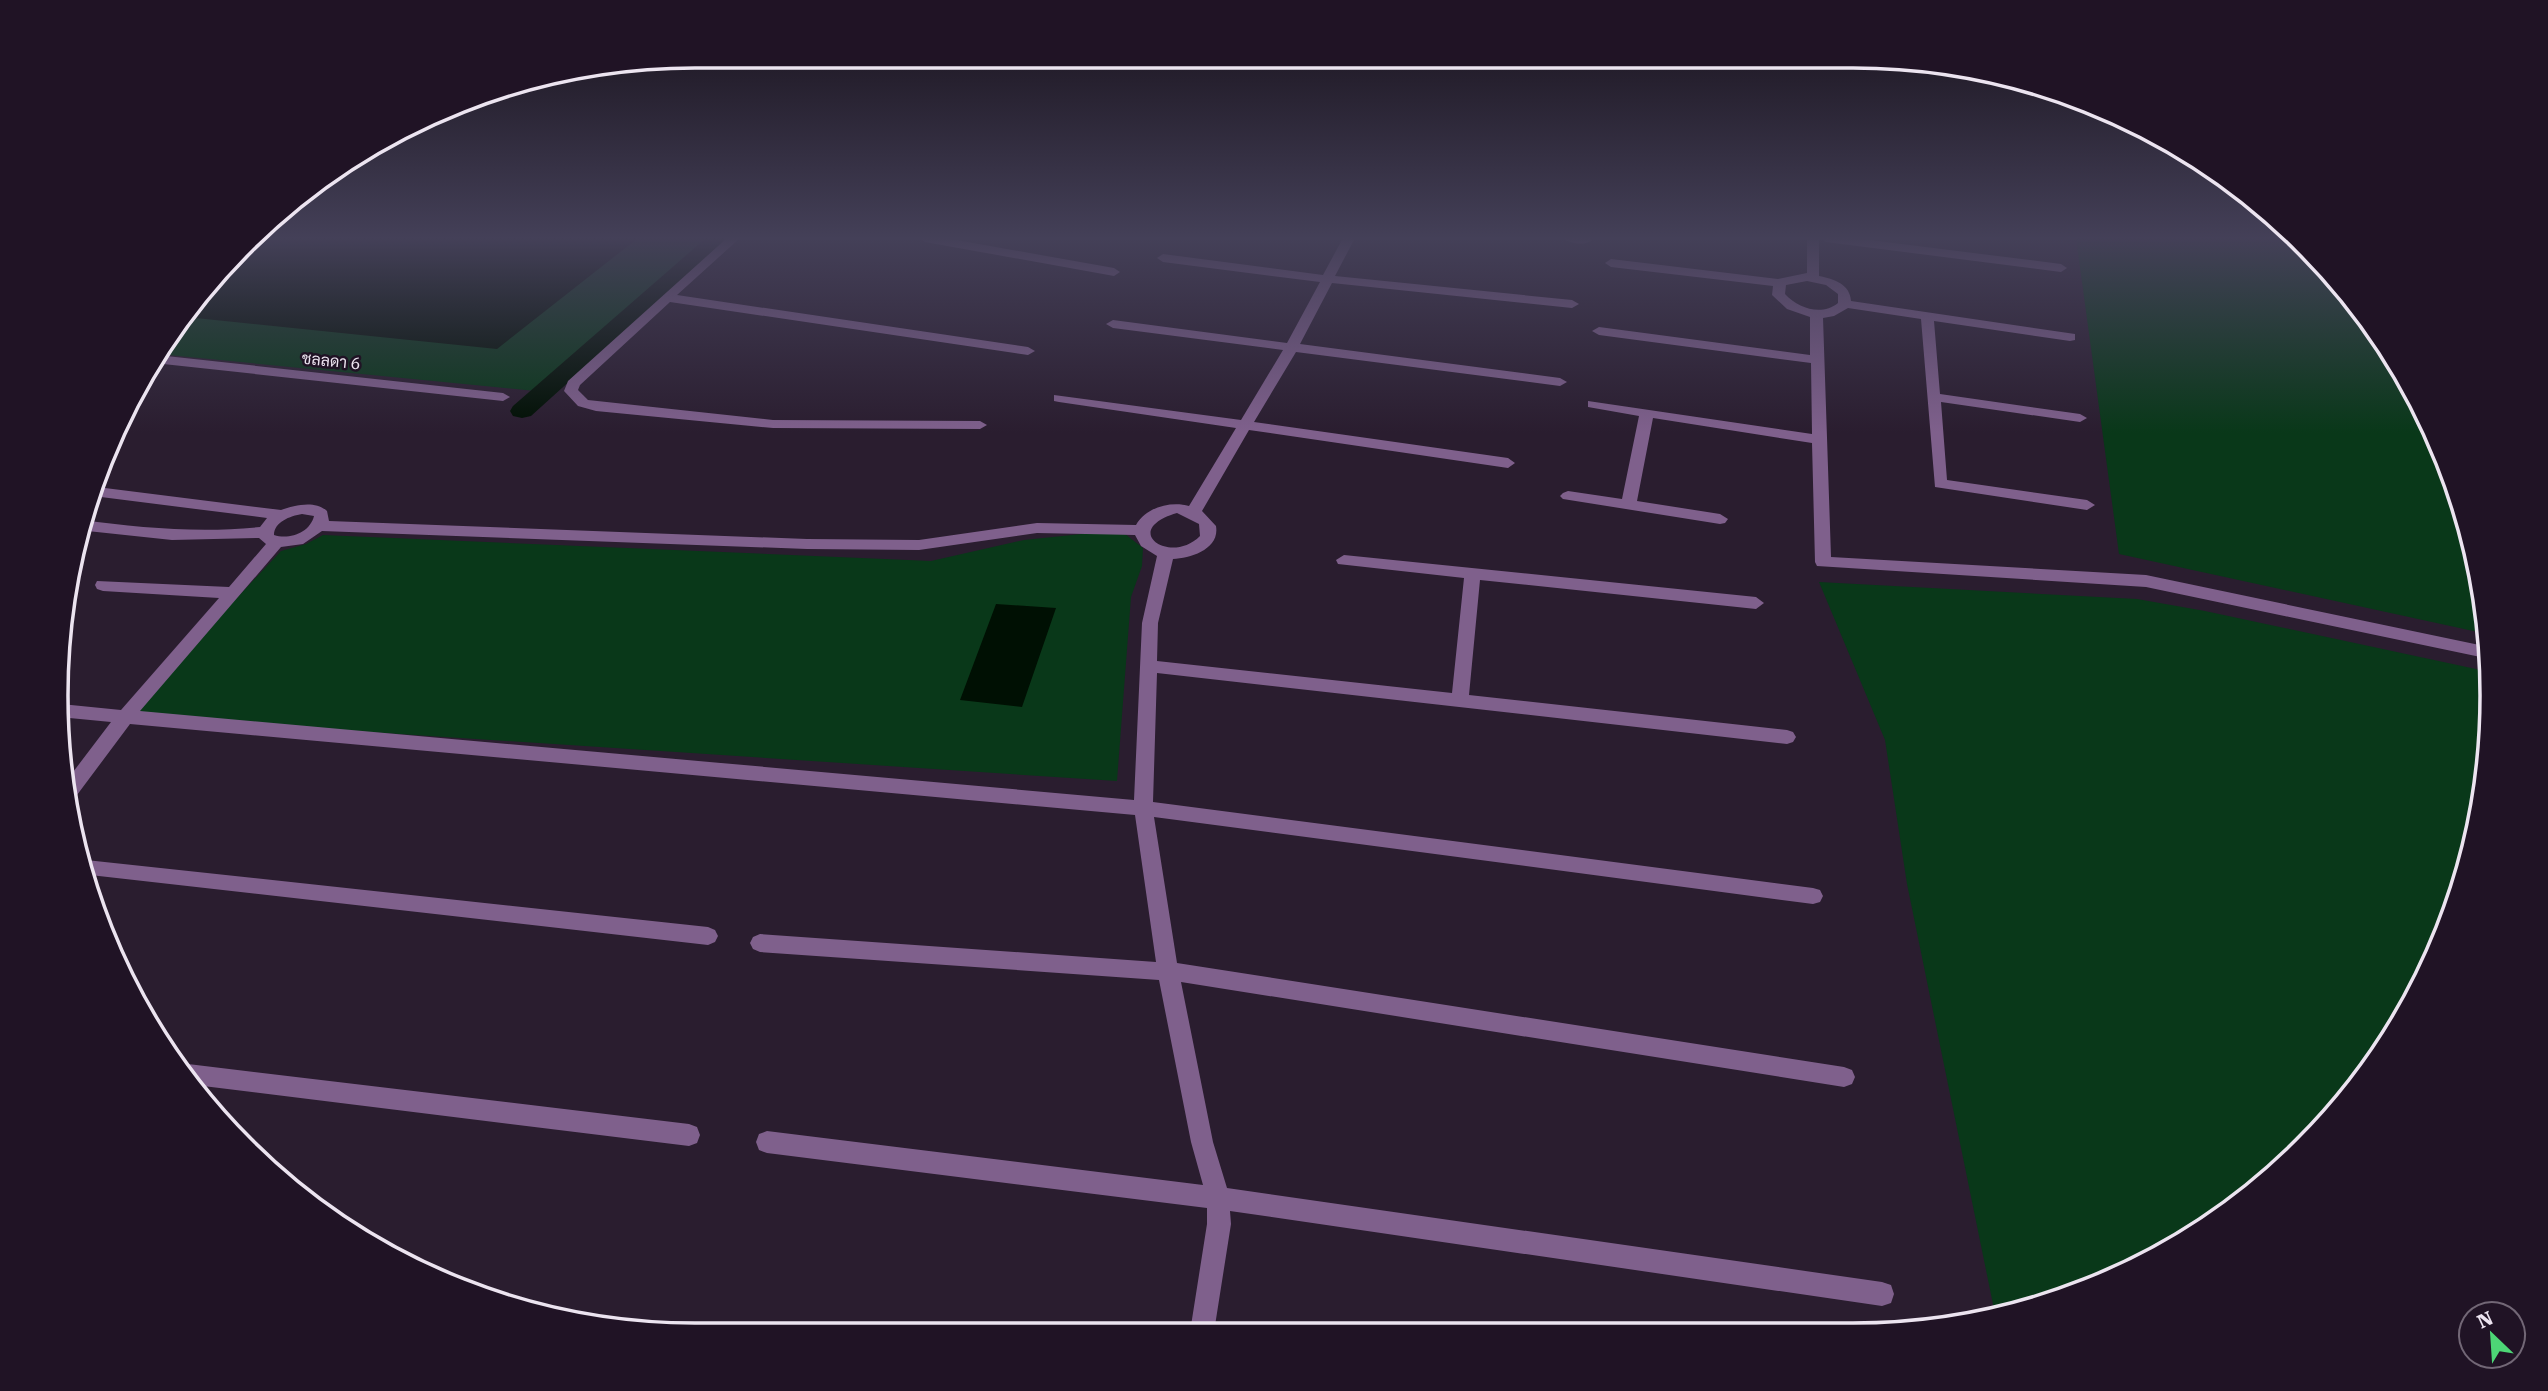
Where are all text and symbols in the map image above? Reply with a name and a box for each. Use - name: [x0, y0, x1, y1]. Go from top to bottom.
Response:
- street label: ชลลดา 6: [301, 348, 361, 374]
- north arrow: [2457, 1300, 2527, 1370]
- text: N: [2474, 1306, 2497, 1334]

